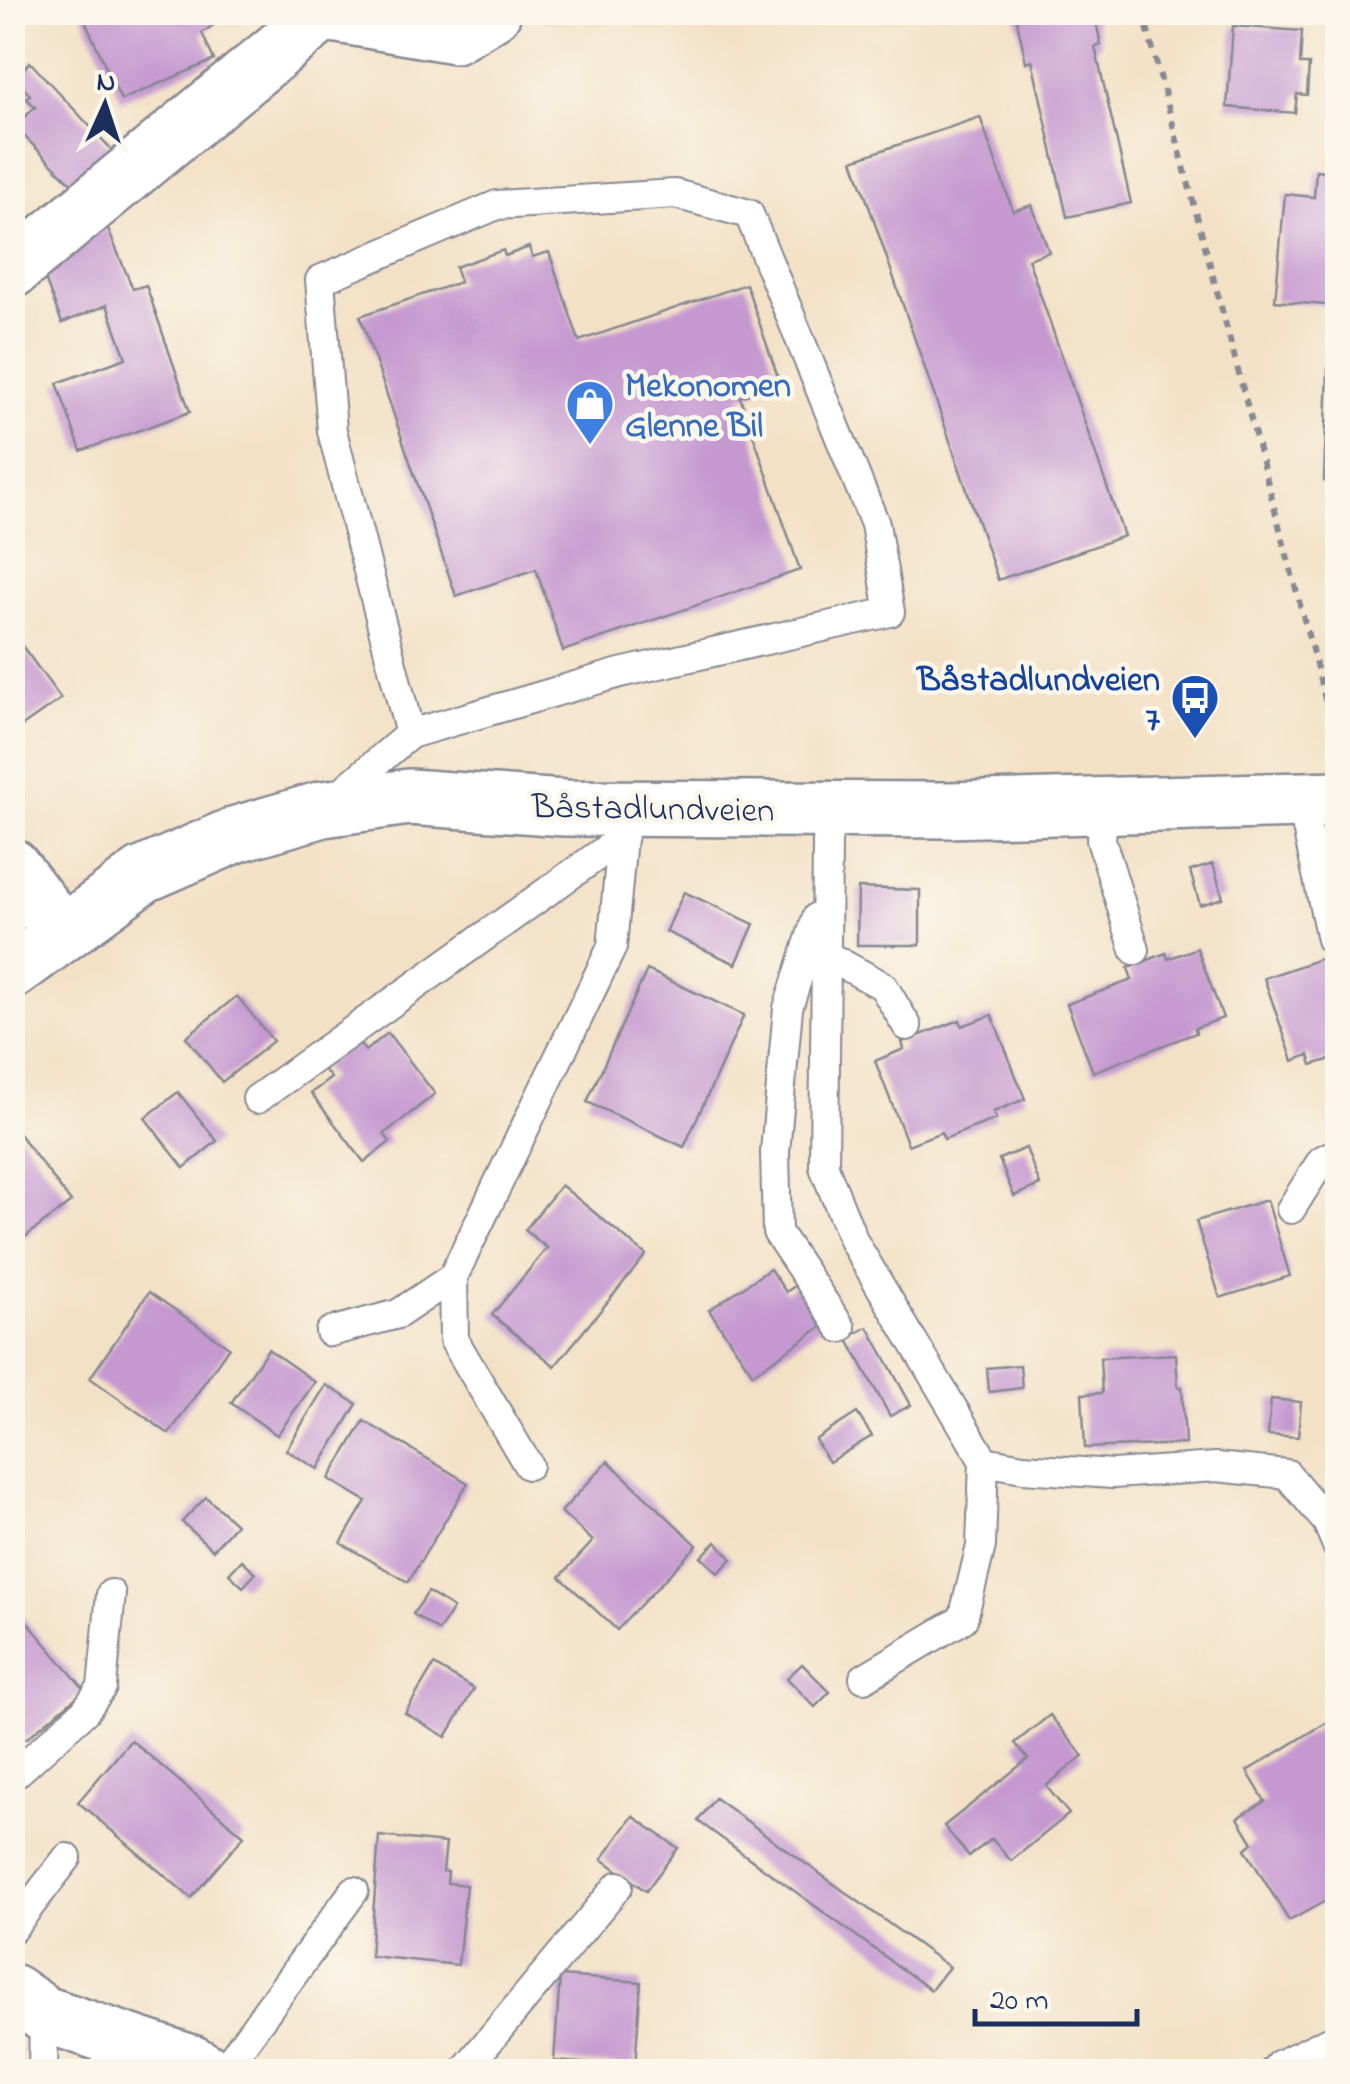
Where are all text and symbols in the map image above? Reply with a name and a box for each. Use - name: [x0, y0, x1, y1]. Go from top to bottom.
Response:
- north arrow: [55, 55, 155, 155]
- text: N: [96, 63, 117, 104]
- place label: Mekonomen Glenne Bil: [625, 362, 791, 453]
- shop icon: Mekonomen Glenne Bil: [564, 378, 616, 446]
- place label: Båstadlundveien 7: [915, 656, 1161, 747]
- bus stop icon: Båstadlundveien 7: [1169, 672, 1221, 740]
- street label: Båstadlundveien: [530, 783, 775, 838]
- scale bar: [975, 1964, 1138, 2026]
- text: 20 m: [990, 1980, 1049, 2024]

